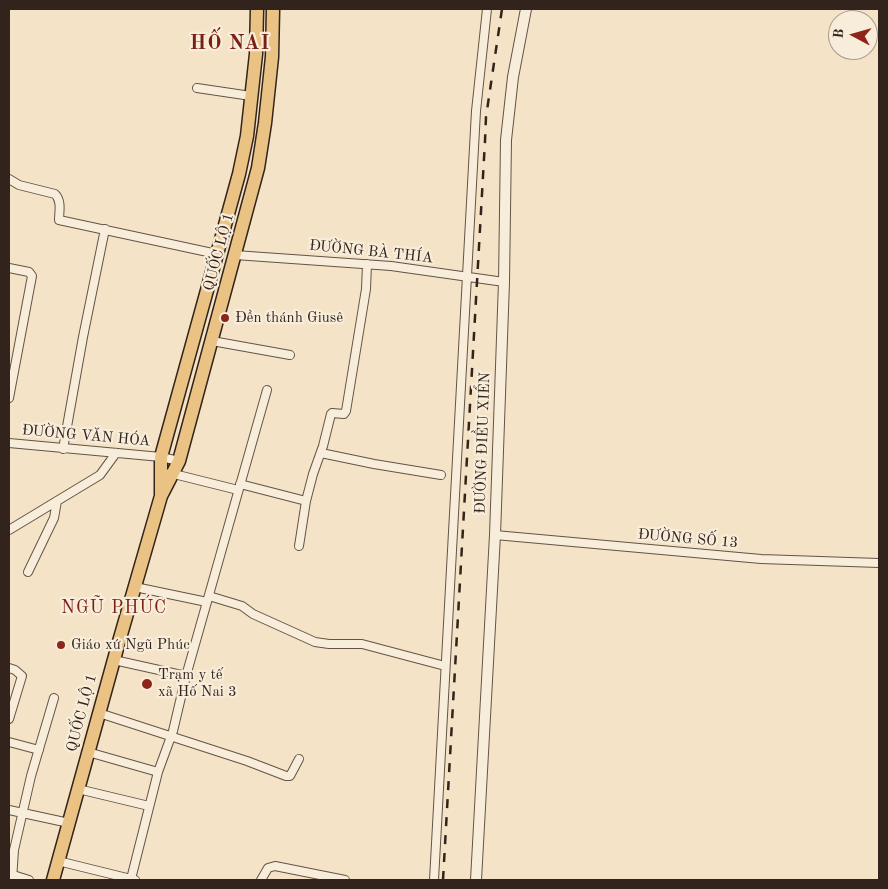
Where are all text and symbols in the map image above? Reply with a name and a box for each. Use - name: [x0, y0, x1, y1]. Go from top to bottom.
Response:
- north arrow: [828, 10, 878, 60]
- text: B: [832, 28, 847, 39]
- district label: HỐ NAI: [189, 32, 271, 56]
- street label: QUỐC LỘ 1: [200, 211, 238, 293]
- street label: ĐƯỜNG BÀ THÍA: [308, 237, 434, 267]
- place label: Đền thánh Giusê: [235, 309, 343, 327]
- marker: Đền thánh Giusê: [219, 312, 231, 324]
- street label: ĐƯỜNG ĐIỀU XIỂN: [472, 372, 494, 514]
- street label: ĐƯỜNG VĂN HÓA: [21, 421, 151, 451]
- street label: ĐƯỜNG SỐ 13: [637, 526, 739, 552]
- district label: NGŨ PHÚC: [60, 597, 168, 619]
- place label: Giáo xứ Ngũ Phúc: [71, 636, 190, 654]
- marker: Giáo xứ Ngũ Phúc: [55, 639, 67, 651]
- place label: Trạm y tế xã Hố Nai 3: [158, 666, 237, 701]
- street label: QUỐC LỘ 1: [63, 672, 101, 754]
- marker: Trạm y tế xã Hố Nai 3: [140, 677, 154, 691]

